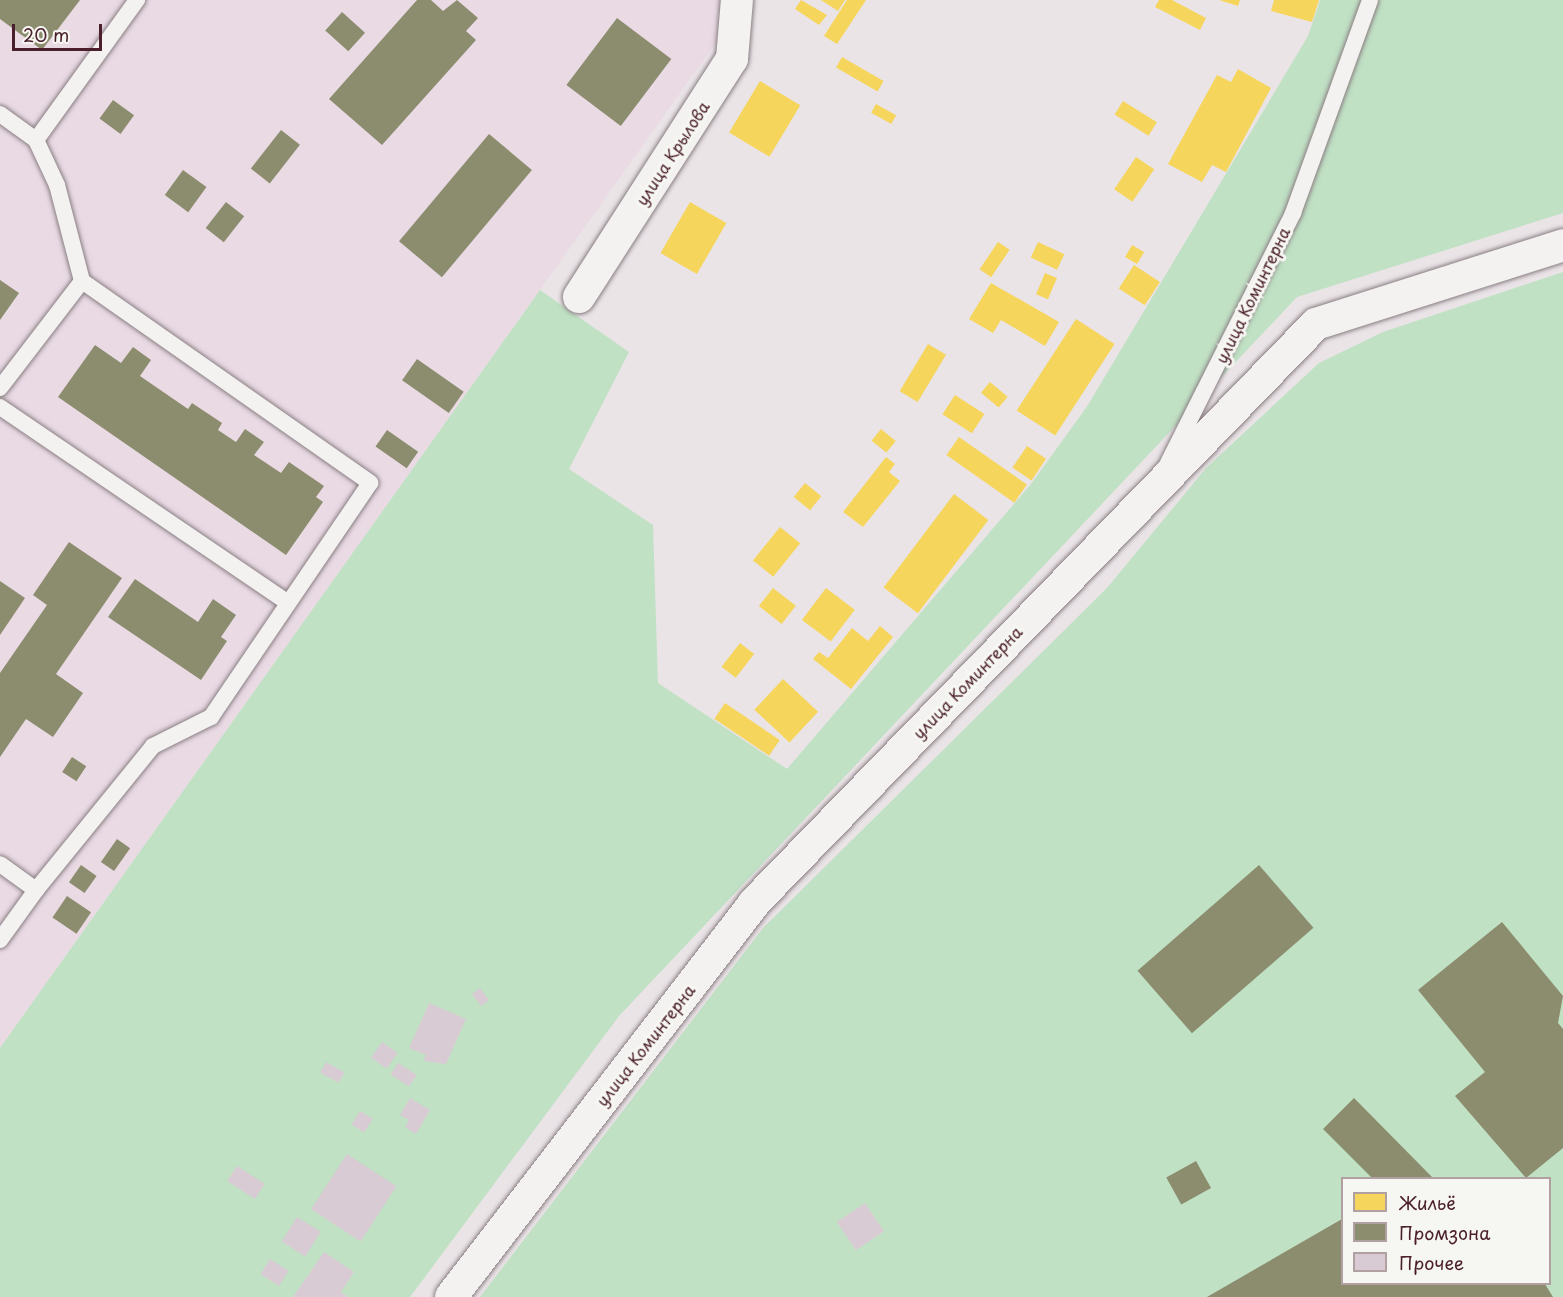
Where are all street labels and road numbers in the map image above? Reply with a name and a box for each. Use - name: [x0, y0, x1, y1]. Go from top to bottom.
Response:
- street label: улица Крылова: [631, 97, 713, 209]
- street label: улица Коминтерна: [1210, 223, 1294, 367]
- street label: улица Коминтерна: [908, 621, 1026, 743]
- street label: улица Коминтерна: [591, 980, 699, 1110]

